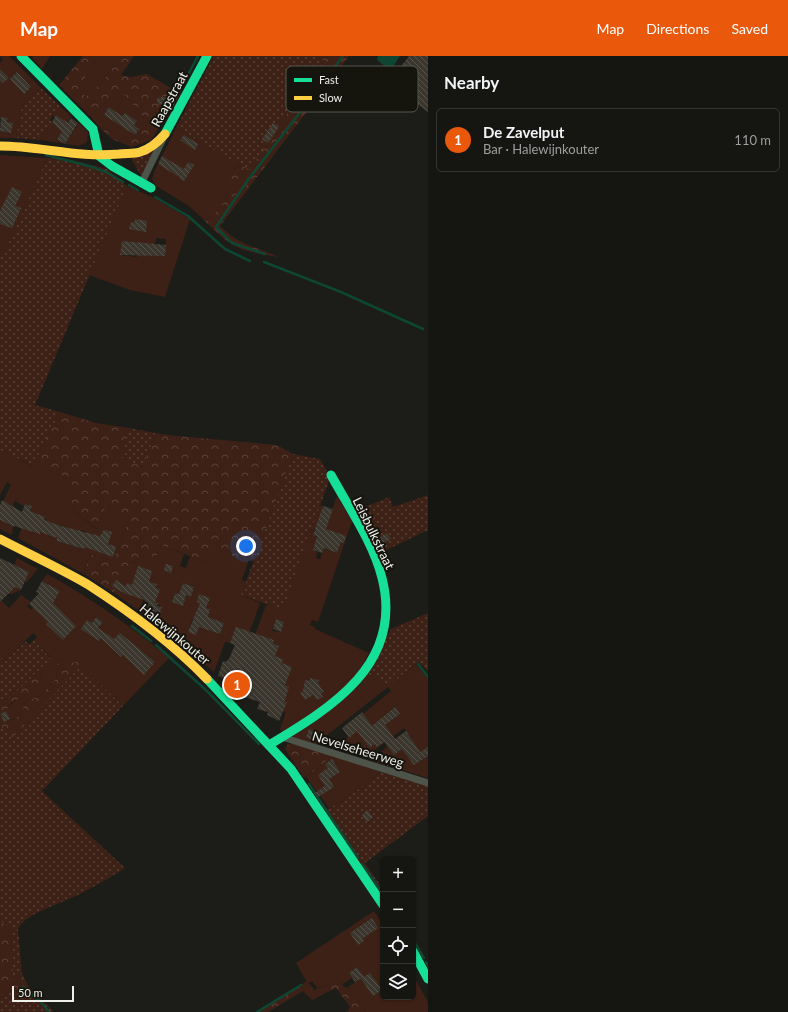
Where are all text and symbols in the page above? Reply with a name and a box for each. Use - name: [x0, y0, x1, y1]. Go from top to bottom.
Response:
- text: Map: [20, 17, 58, 40]
- text: Map: [597, 20, 624, 37]
- text: Directions: [646, 20, 709, 37]
- text: Saved: [731, 20, 768, 37]
- legend: [286, 66, 418, 112]
- street label: Raapstraat: [147, 68, 191, 129]
- text: Nearby: [444, 72, 499, 93]
- text: Fast: [319, 73, 339, 86]
- text: Slow: [319, 91, 343, 104]
- text: De Zavelput: [483, 123, 564, 141]
- text: 1: [454, 132, 462, 148]
- text: 110 m: [734, 132, 771, 148]
- text: Bar · Halewijnkouter: [483, 141, 599, 157]
- street label: Leisbulkstraat: [350, 494, 399, 572]
- your location: [236, 536, 256, 556]
- street label: Halewijnkouter: [137, 600, 214, 668]
- pin: 1: [224, 670, 250, 700]
- street label: Nevelseheerweg: [310, 727, 406, 771]
- map controls: [380, 856, 416, 1000]
- button: +: [380, 856, 416, 892]
- button: −: [380, 892, 416, 928]
- button: locate: [380, 928, 416, 964]
- button: layers: [380, 964, 416, 1000]
- scale bar: [12, 984, 74, 1003]
- text: 50 m: [18, 986, 43, 999]

